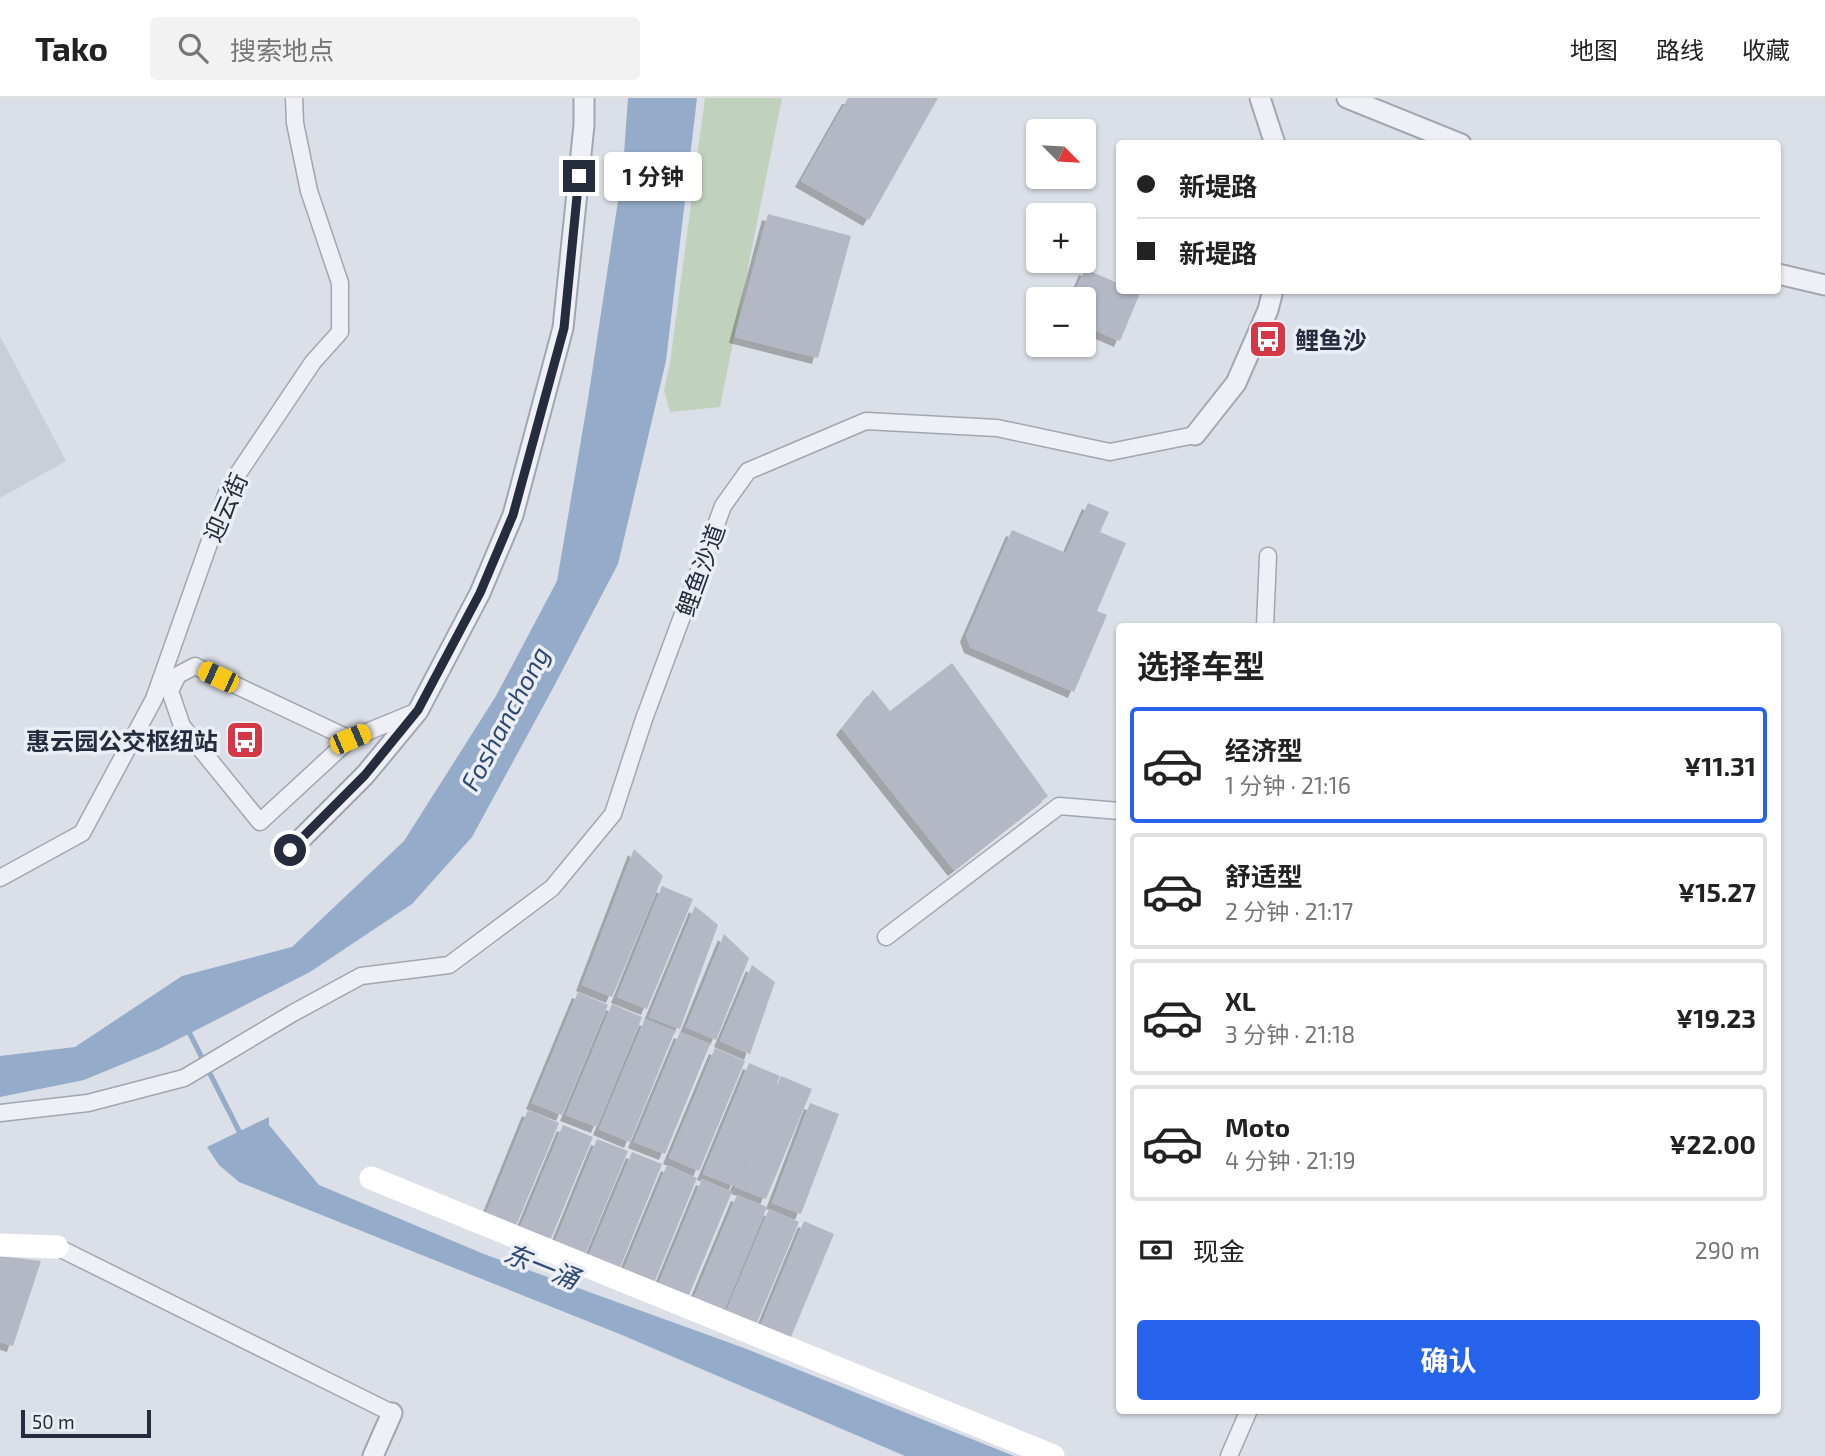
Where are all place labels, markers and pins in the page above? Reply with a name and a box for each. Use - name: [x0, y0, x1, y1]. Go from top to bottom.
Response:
- bus stop icon: 鲤鱼沙: [1247, 318, 1289, 360]
- place label: 鲤鱼沙: [1295, 325, 1367, 354]
- bus stop icon: 惠云园公交枢纽站: [224, 719, 266, 761]
- place label: 惠云园公交枢纽站: [26, 726, 218, 755]

